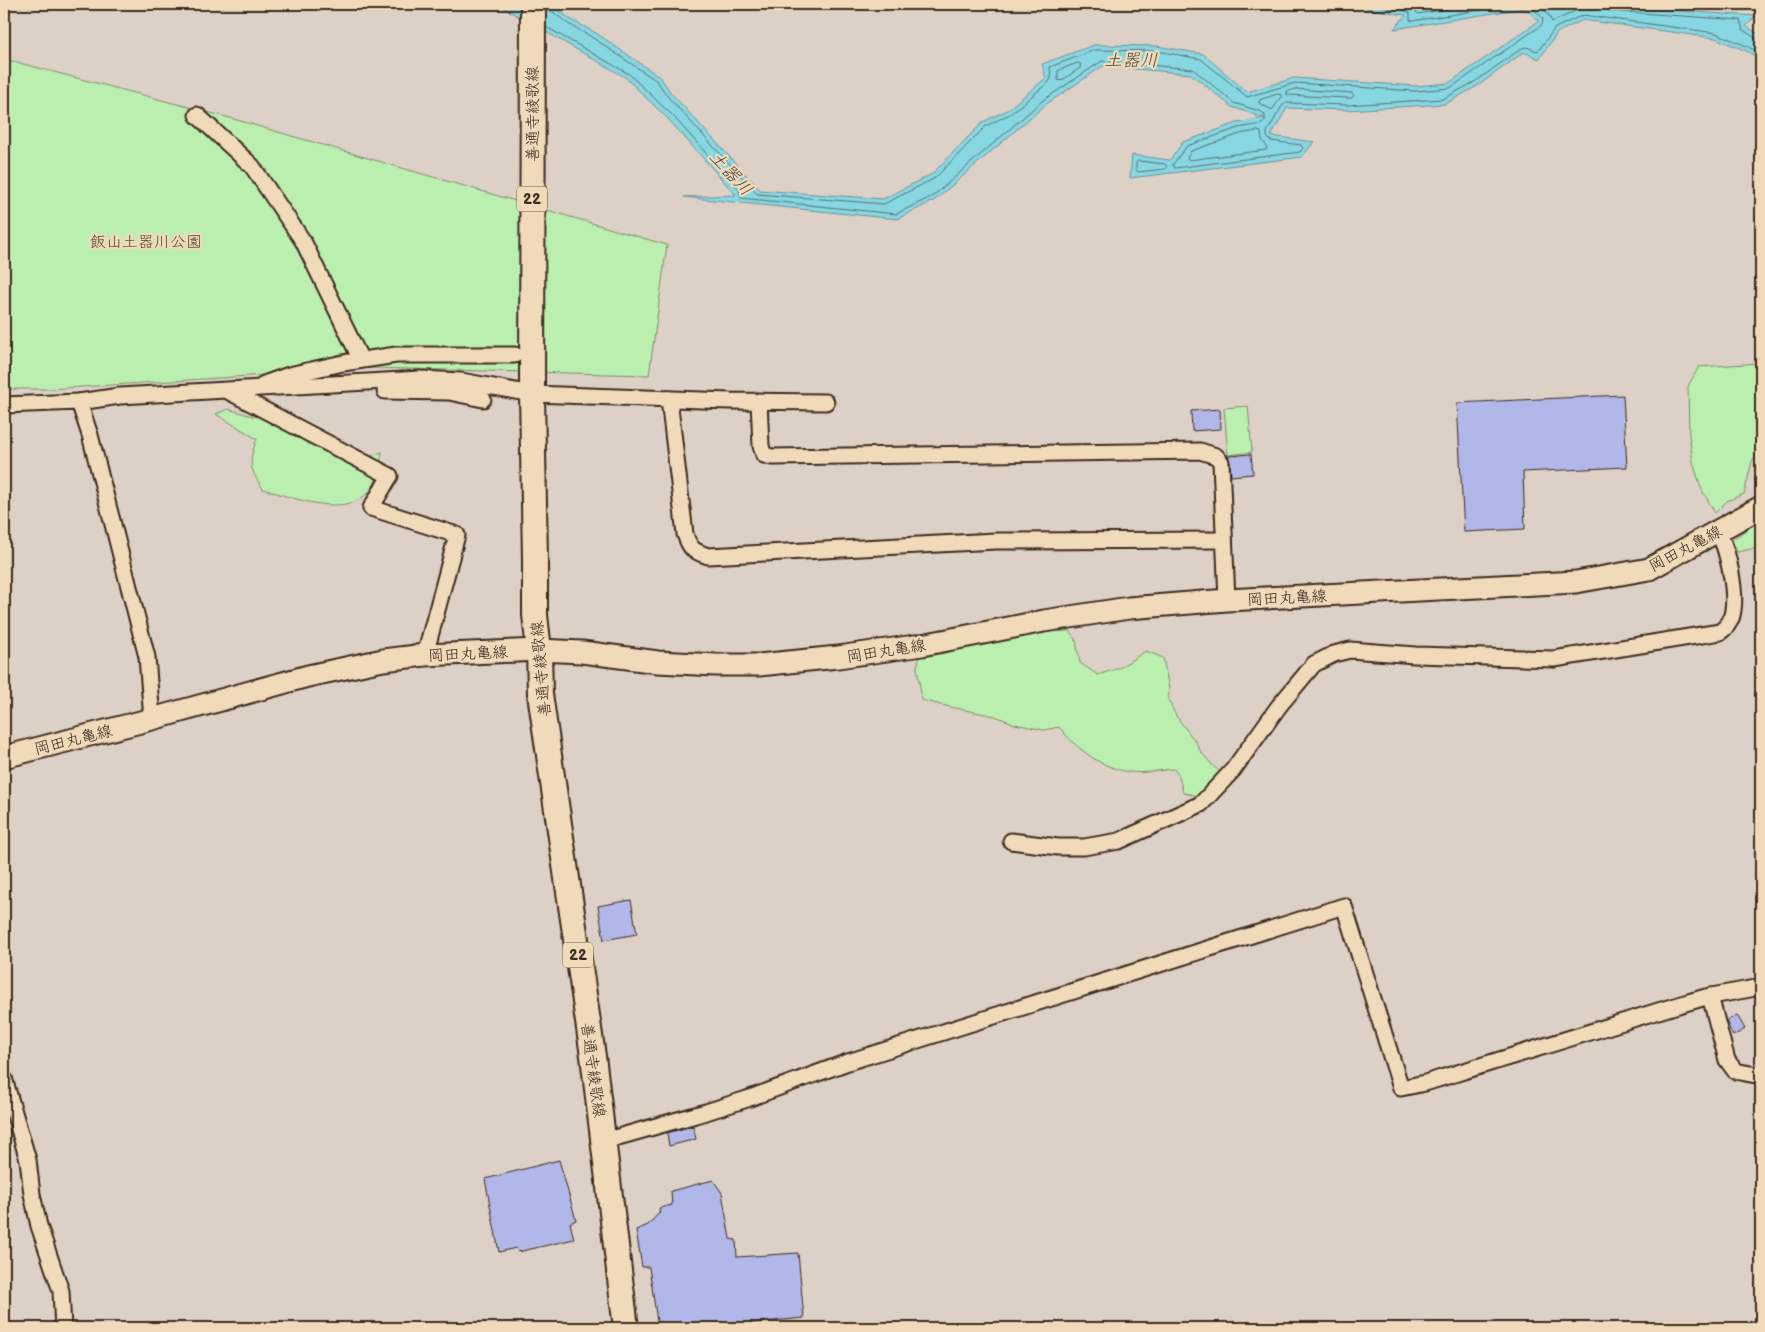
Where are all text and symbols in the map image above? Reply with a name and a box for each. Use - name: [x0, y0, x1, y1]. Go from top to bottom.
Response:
- water label: 土器川: [1104, 50, 1158, 71]
- street label: 善通寺綾歌線: [524, 66, 543, 162]
- water label: 土器川: [705, 146, 757, 200]
- road number: 22: [517, 186, 547, 212]
- park label: 飯山土器川公園: [90, 233, 202, 252]
- street label: 岡田丸亀線: [1646, 522, 1725, 576]
- street label: 岡田丸亀線: [1247, 587, 1328, 610]
- street label: 善通寺綾歌線: [528, 620, 555, 718]
- street label: 岡田丸亀線: [845, 636, 927, 667]
- street label: 岡田丸亀線: [428, 643, 509, 666]
- street label: 岡田丸亀線: [32, 722, 114, 759]
- road number: 22: [563, 942, 593, 968]
- street label: 善通寺綾歌線: [576, 1021, 609, 1119]

